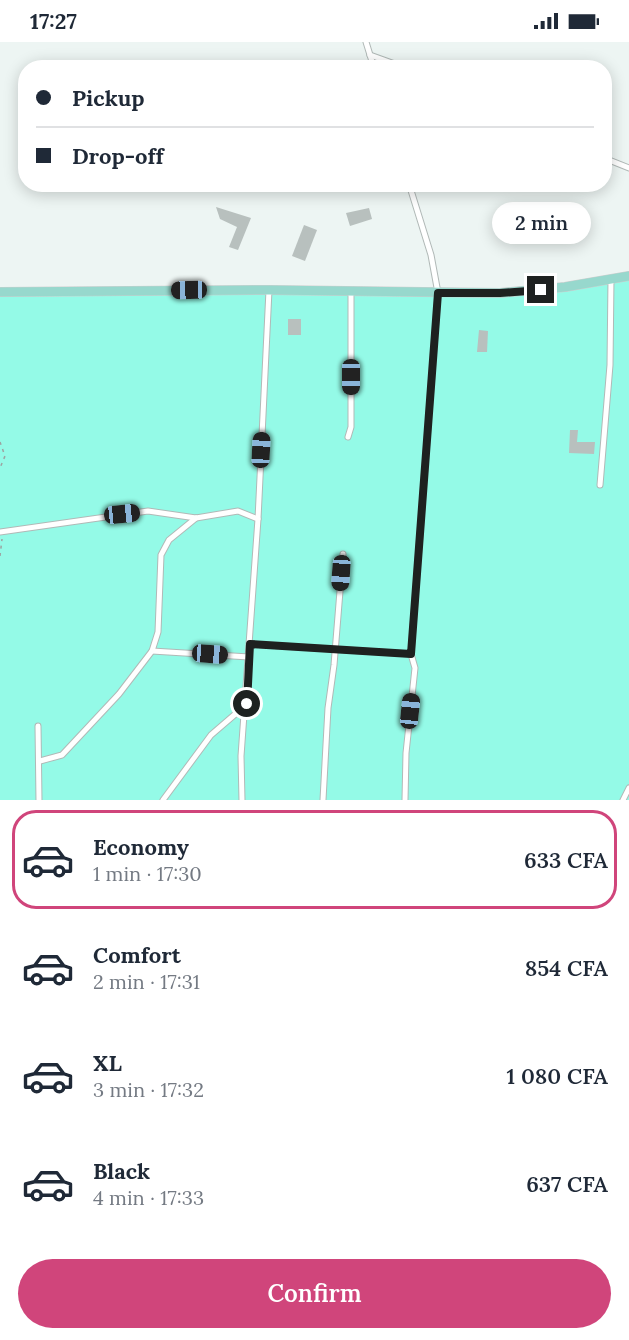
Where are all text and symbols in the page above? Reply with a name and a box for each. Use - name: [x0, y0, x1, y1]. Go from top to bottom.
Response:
- text: 17:27: [30, 7, 77, 35]
- text: Pickup: [72, 84, 145, 112]
- text: Drop-off: [72, 142, 164, 170]
- callout: 2 min: [492, 203, 590, 245]
- text: 2 min: [515, 210, 568, 235]
- route end: [527, 276, 554, 303]
- car: [171, 281, 207, 299]
- car: [342, 359, 360, 395]
- car: [251, 432, 271, 468]
- car: [103, 503, 141, 525]
- car: [331, 554, 351, 592]
- car: [191, 644, 229, 664]
- route start: [233, 690, 260, 717]
- car: [399, 692, 421, 730]
- icon: car: [21, 833, 75, 887]
- text: Economy: [93, 833, 189, 861]
- text: 633 CFA: [524, 846, 608, 874]
- text: 1 min · 17:30: [93, 861, 202, 886]
- icon: car: [21, 941, 75, 995]
- text: Comfort: [93, 941, 181, 969]
- text: 854 CFA: [525, 954, 608, 982]
- text: 2 min · 17:31: [93, 969, 200, 994]
- icon: car: [21, 1049, 75, 1103]
- text: XL: [93, 1049, 122, 1077]
- text: 1 080 CFA: [507, 1062, 608, 1090]
- text: 3 min · 17:32: [93, 1077, 204, 1102]
- icon: car: [21, 1157, 75, 1211]
- text: Black: [93, 1157, 150, 1185]
- text: 637 CFA: [526, 1170, 608, 1198]
- text: 4 min · 17:33: [93, 1185, 204, 1210]
- button: Confirm: [18, 1259, 611, 1328]

